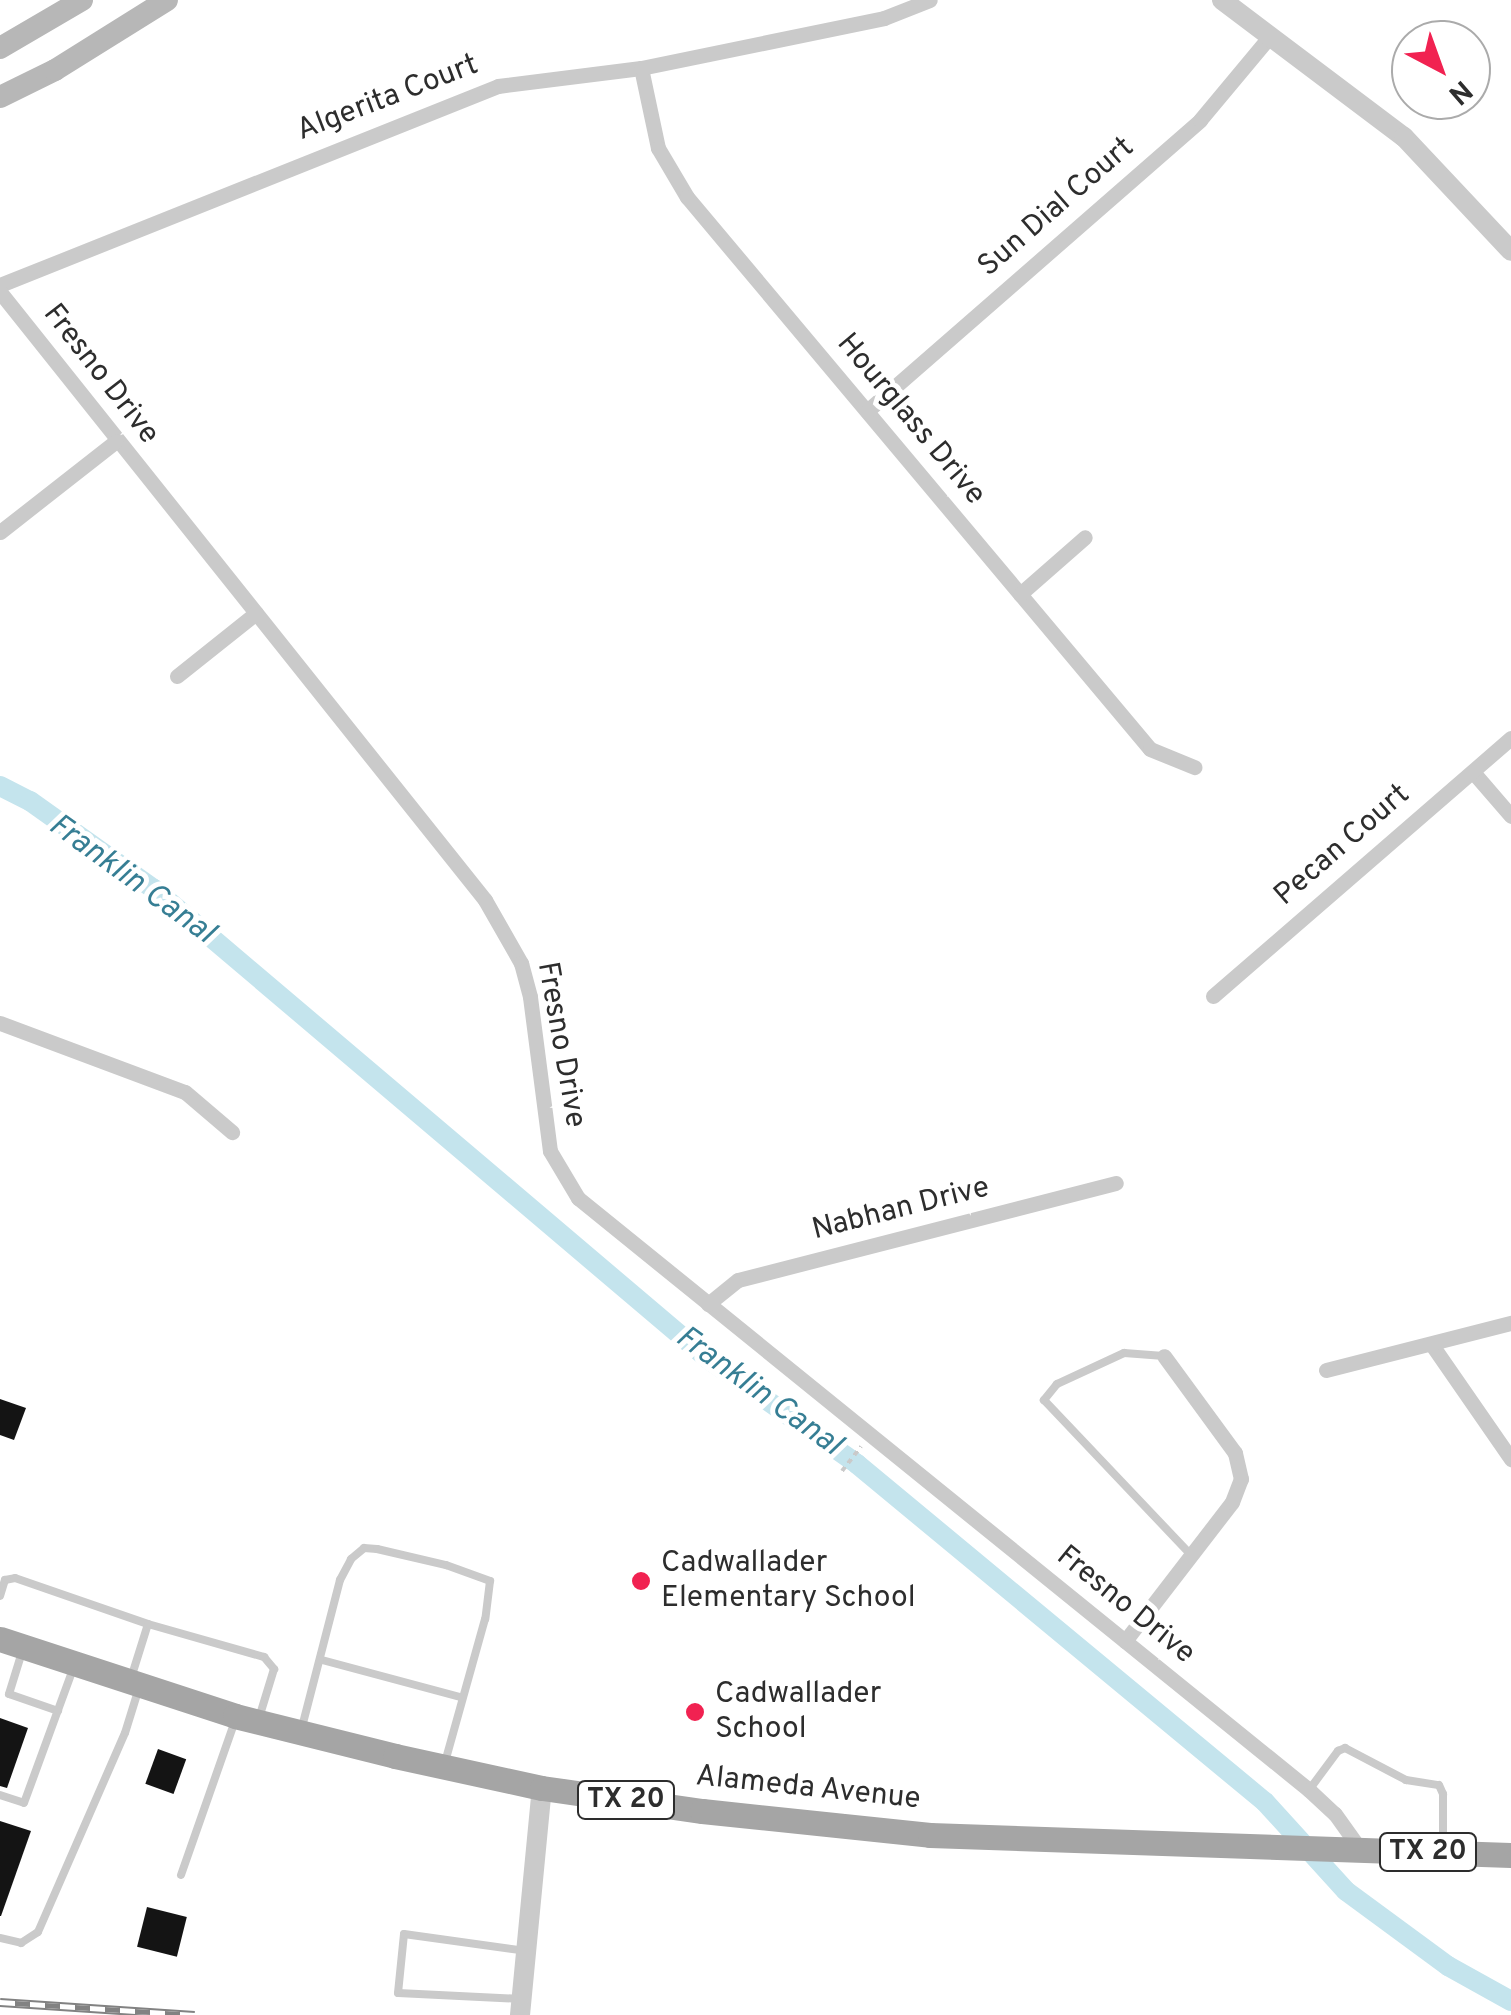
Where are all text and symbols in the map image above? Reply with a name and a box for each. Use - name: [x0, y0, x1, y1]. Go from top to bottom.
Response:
- north arrow: [1391, 20, 1491, 120]
- street label: Algerita Court: [292, 48, 484, 150]
- text: N: [1440, 71, 1479, 111]
- street label: Sun Dial Court: [972, 131, 1142, 285]
- street label: Fresno Drive: [34, 298, 166, 452]
- street label: Hourglass Drive: [828, 327, 992, 513]
- street label: Pecan Court: [1268, 778, 1418, 914]
- water label: Franklin Canal: [40, 807, 222, 953]
- street label: Fresno Drive: [528, 959, 592, 1131]
- street label: Nabhan Drive: [809, 1171, 993, 1249]
- water label: Franklin Canal: [667, 1319, 849, 1465]
- street label: Fresno Drive: [1049, 1539, 1201, 1673]
- place label: Cadwallader Elementary School: [661, 1546, 916, 1616]
- marker: Cadwallader Elementary School: [630, 1570, 652, 1592]
- place label: Cadwallader School: [715, 1677, 881, 1748]
- marker: Cadwallader School: [684, 1701, 706, 1723]
- street label: Alameda Avenue: [693, 1759, 923, 1819]
- road number: TX 20: [576, 1777, 676, 1823]
- road number: TX 20: [1378, 1829, 1478, 1875]

